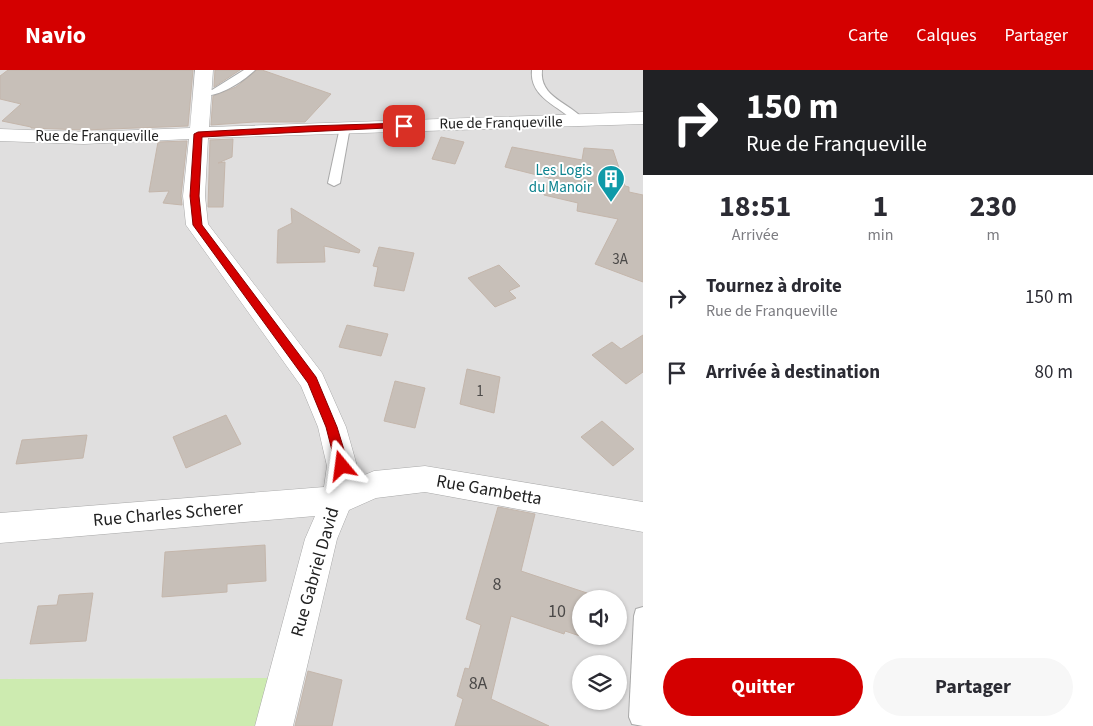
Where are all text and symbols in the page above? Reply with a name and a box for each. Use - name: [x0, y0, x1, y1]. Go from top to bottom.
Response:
- text: Navio: [25, 18, 86, 53]
- text: Carte: [848, 23, 888, 48]
- text: Calques: [916, 23, 976, 48]
- text: Partager: [1004, 23, 1068, 48]
- text: 150 m: [746, 82, 838, 132]
- icon: right: [663, 90, 728, 155]
- pin: [383, 105, 425, 147]
- street label: Rue de Franqueville: [439, 111, 563, 135]
- icon: arrive: [390, 112, 418, 140]
- street label: Rue de Franqueville: [35, 126, 159, 147]
- text: Rue de Franqueville: [746, 128, 927, 160]
- place label: Les Logis du Manoir: [529, 160, 593, 198]
- building icon: Les Logis du Manoir: [596, 164, 626, 203]
- text: 18:51: [719, 185, 791, 228]
- text: 1: [872, 185, 888, 228]
- text: 230: [969, 185, 1017, 228]
- text: Arrivée: [732, 224, 779, 246]
- text: min: [867, 224, 893, 246]
- text: m: [987, 224, 1000, 246]
- house number: 3A: [612, 249, 629, 270]
- text: Tournez à droite: [706, 273, 842, 300]
- icon: right: [663, 284, 691, 312]
- text: 150 m: [1025, 284, 1073, 311]
- text: Rue de Franqueville: [706, 300, 838, 322]
- icon: arrive: [663, 359, 691, 387]
- text: Arrivée à destination: [706, 359, 880, 386]
- text: 80 m: [1035, 359, 1073, 386]
- house number: 1: [476, 381, 484, 402]
- position arrow: [315, 439, 367, 491]
- street label: Rue Gambetta: [434, 468, 544, 512]
- street label: Rue Charles Scherer: [92, 495, 245, 533]
- street label: Rue Gabriel David: [285, 504, 345, 640]
- house number: 8: [493, 572, 502, 597]
- map controls: [572, 590, 627, 710]
- button: sound: [572, 590, 627, 645]
- house number: 10: [548, 599, 566, 624]
- button: layers: [572, 655, 627, 710]
- button: Quitter: [663, 658, 863, 716]
- button: Partager: [873, 658, 1073, 716]
- house number: 8A: [469, 671, 488, 696]

